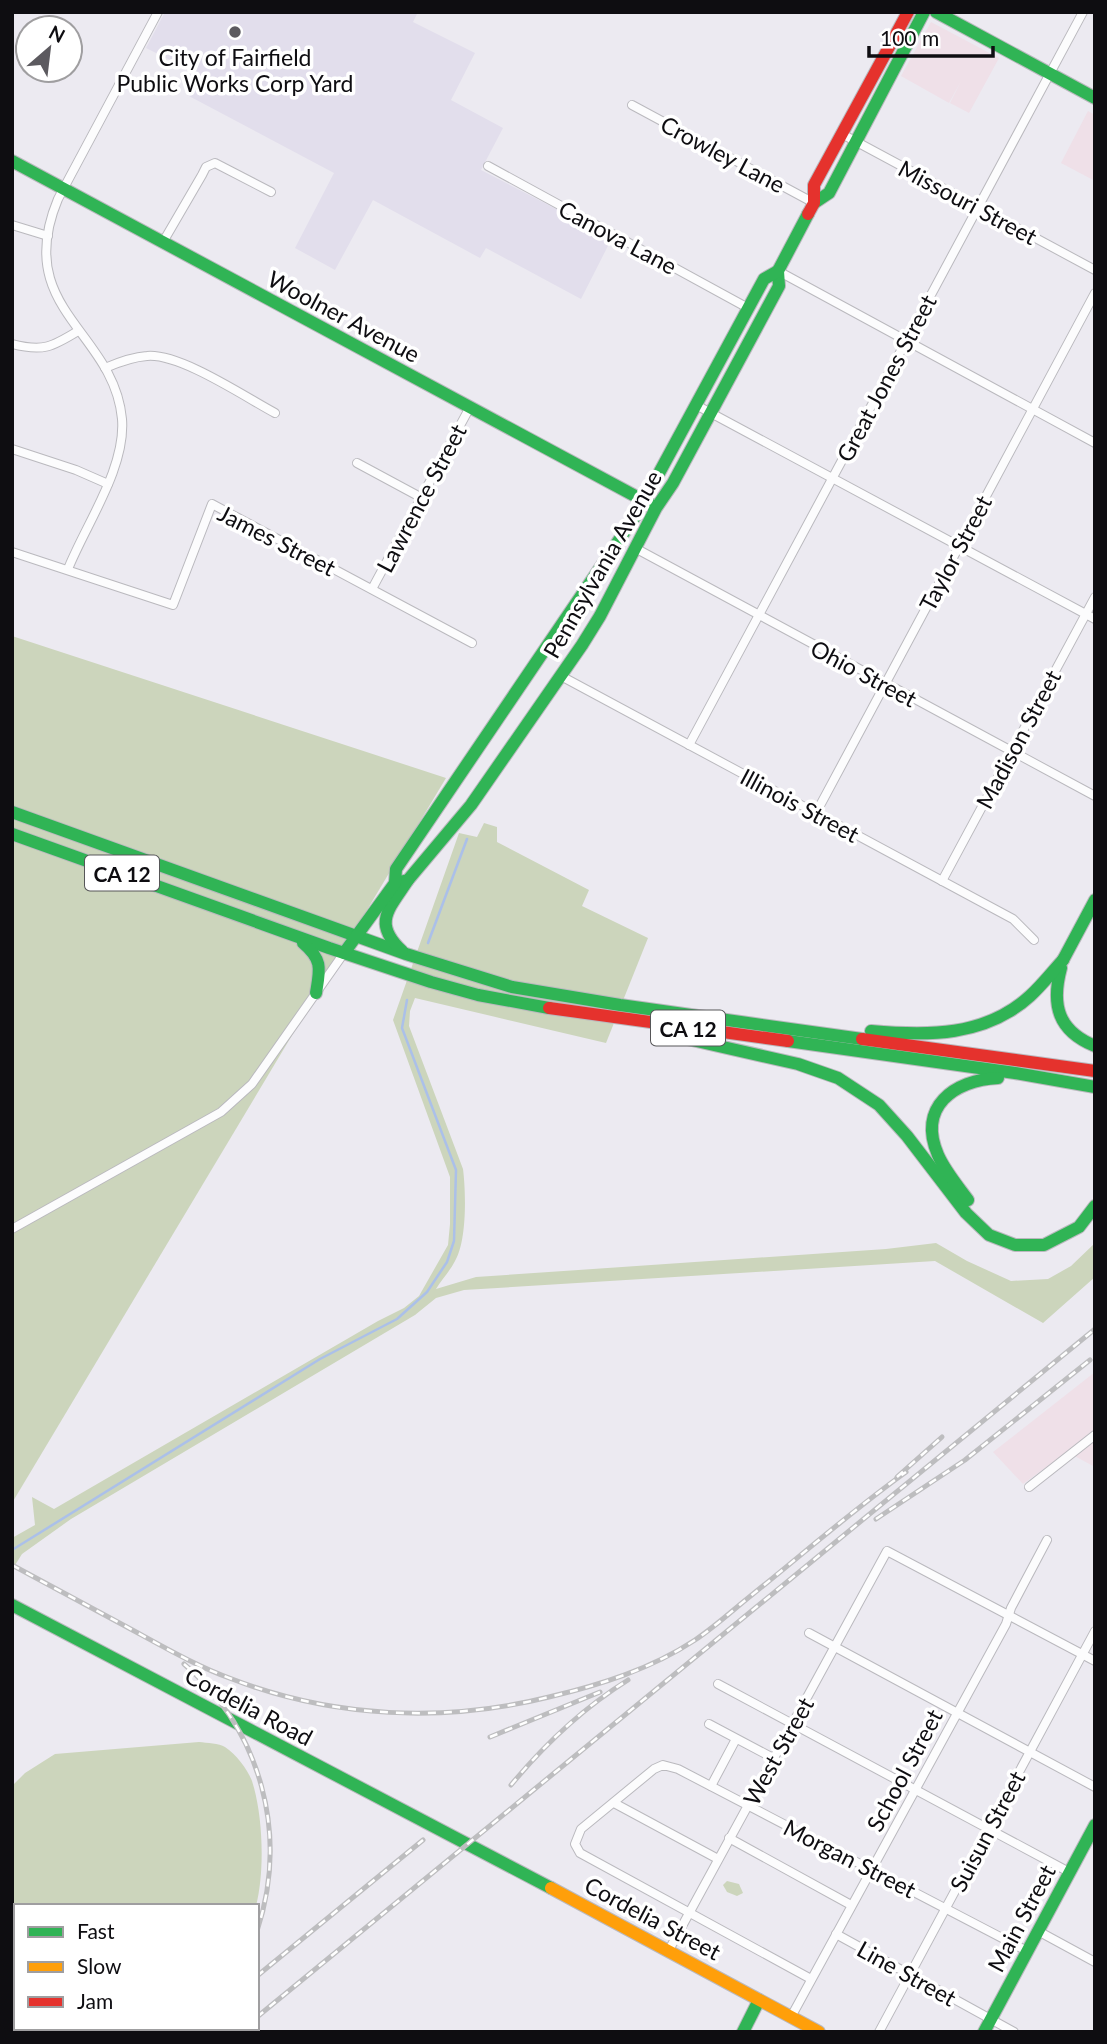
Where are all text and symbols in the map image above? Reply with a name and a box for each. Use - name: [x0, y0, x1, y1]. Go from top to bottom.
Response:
- north arrow: [14, 14, 84, 84]
- scale bar: [869, 14, 993, 58]
- text: N: [45, 20, 69, 47]
- marker: City of Fairfield Public Works Corp Yard: [227, 24, 243, 40]
- text: 100 m: [880, 25, 939, 50]
- place label: City of Fairfield Public Works Corp Yard: [117, 43, 353, 97]
- street label: Crowley Lane: [656, 110, 790, 198]
- street label: Missouri Street: [894, 154, 1043, 251]
- street label: Canova Lane: [554, 194, 682, 280]
- street label: Woolner Avenue: [263, 264, 425, 368]
- street label: Great Jones Street: [830, 289, 942, 466]
- street label: Lawrence Street: [370, 419, 472, 577]
- street label: Pennsylvania Avenue: [537, 465, 667, 663]
- street label: Taylor Street: [913, 490, 997, 616]
- street label: James Street: [214, 498, 341, 582]
- street label: Ohio Street: [806, 633, 922, 713]
- street label: Madison Street: [970, 664, 1067, 813]
- street label: Illinois Street: [736, 762, 865, 848]
- road number: CA 12: [85, 856, 159, 890]
- road number: CA 12: [651, 1010, 725, 1046]
- street label: Cordelia Road: [180, 1661, 318, 1751]
- street label: West Street: [737, 1691, 820, 1810]
- street label: School Street: [860, 1704, 948, 1836]
- street label: Suisun Street: [943, 1765, 1031, 1896]
- street label: Morgan Street: [779, 1813, 922, 1904]
- street label: Main Street: [981, 1859, 1061, 1976]
- street label: Cordelia Street: [580, 1870, 726, 1966]
- legend: [14, 1904, 259, 2030]
- text: Fast: [77, 1918, 115, 1943]
- street label: Line Street: [853, 1934, 962, 2012]
- text: Slow: [77, 1953, 122, 1978]
- text: Jam: [77, 1988, 113, 2013]

